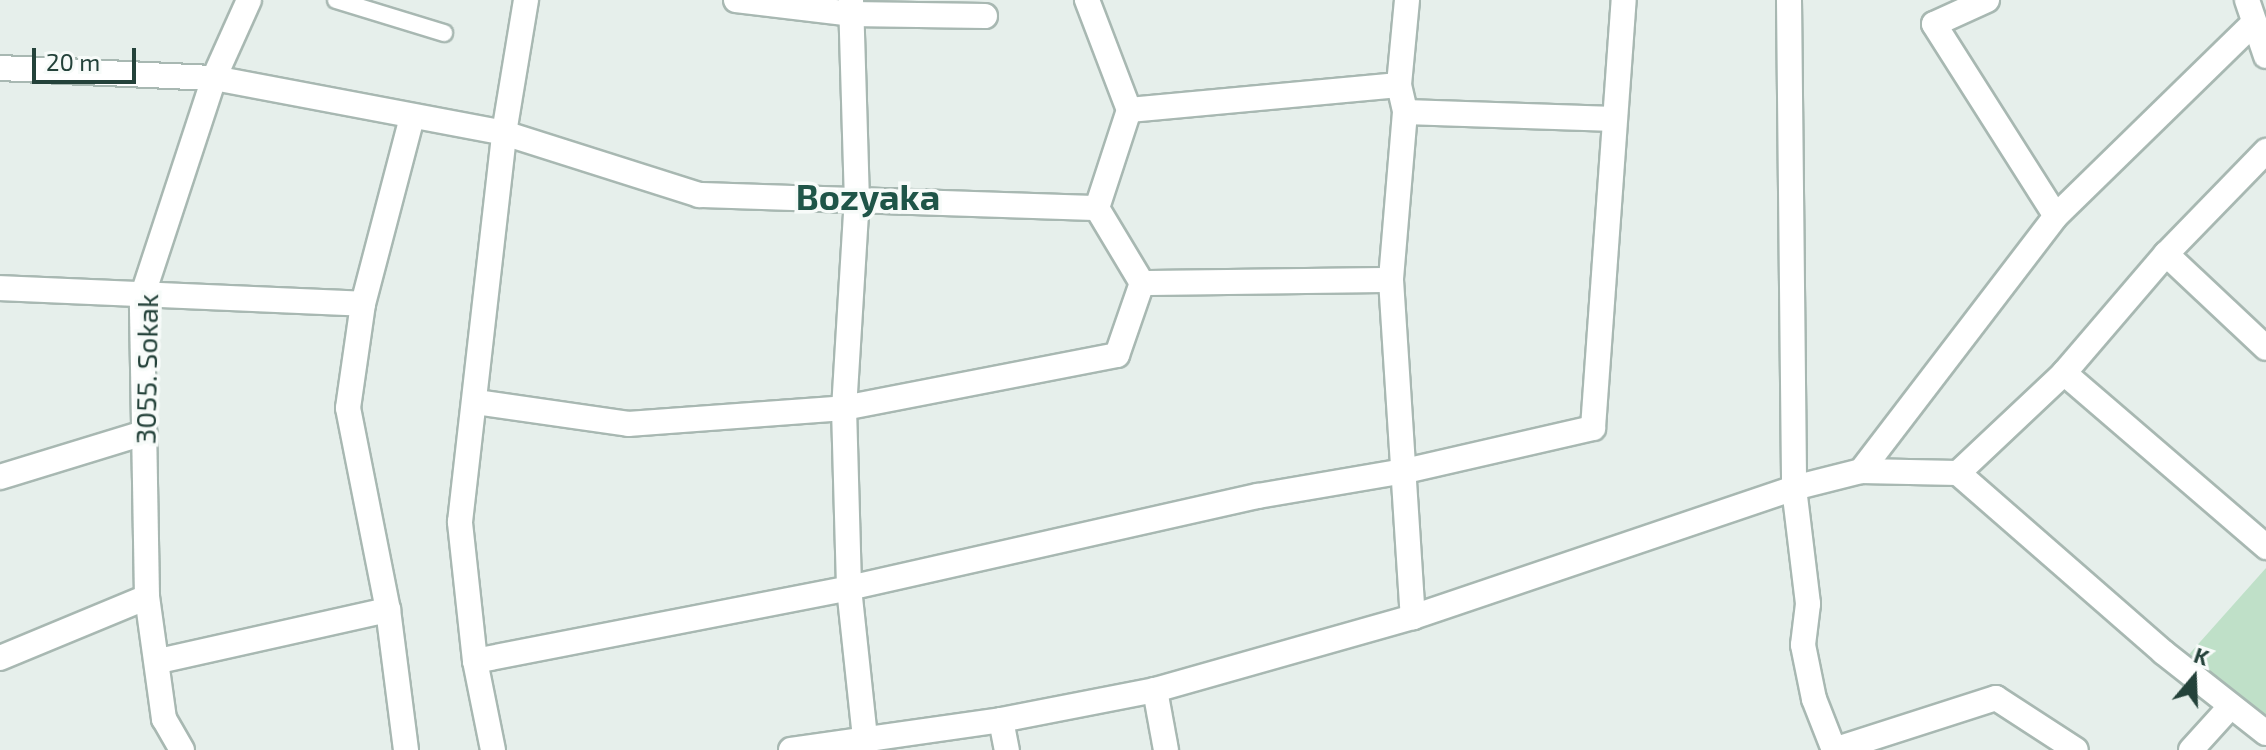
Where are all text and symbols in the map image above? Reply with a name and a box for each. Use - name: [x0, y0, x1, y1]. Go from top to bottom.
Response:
- scale bar: [36, 32, 140, 82]
- text: 20 m: [46, 47, 100, 76]
- district label: Bozyaka: [796, 174, 940, 218]
- street label: 3055. Sokak: [128, 293, 164, 445]
- north arrow: [2154, 638, 2234, 718]
- text: K: [2191, 641, 2213, 670]

